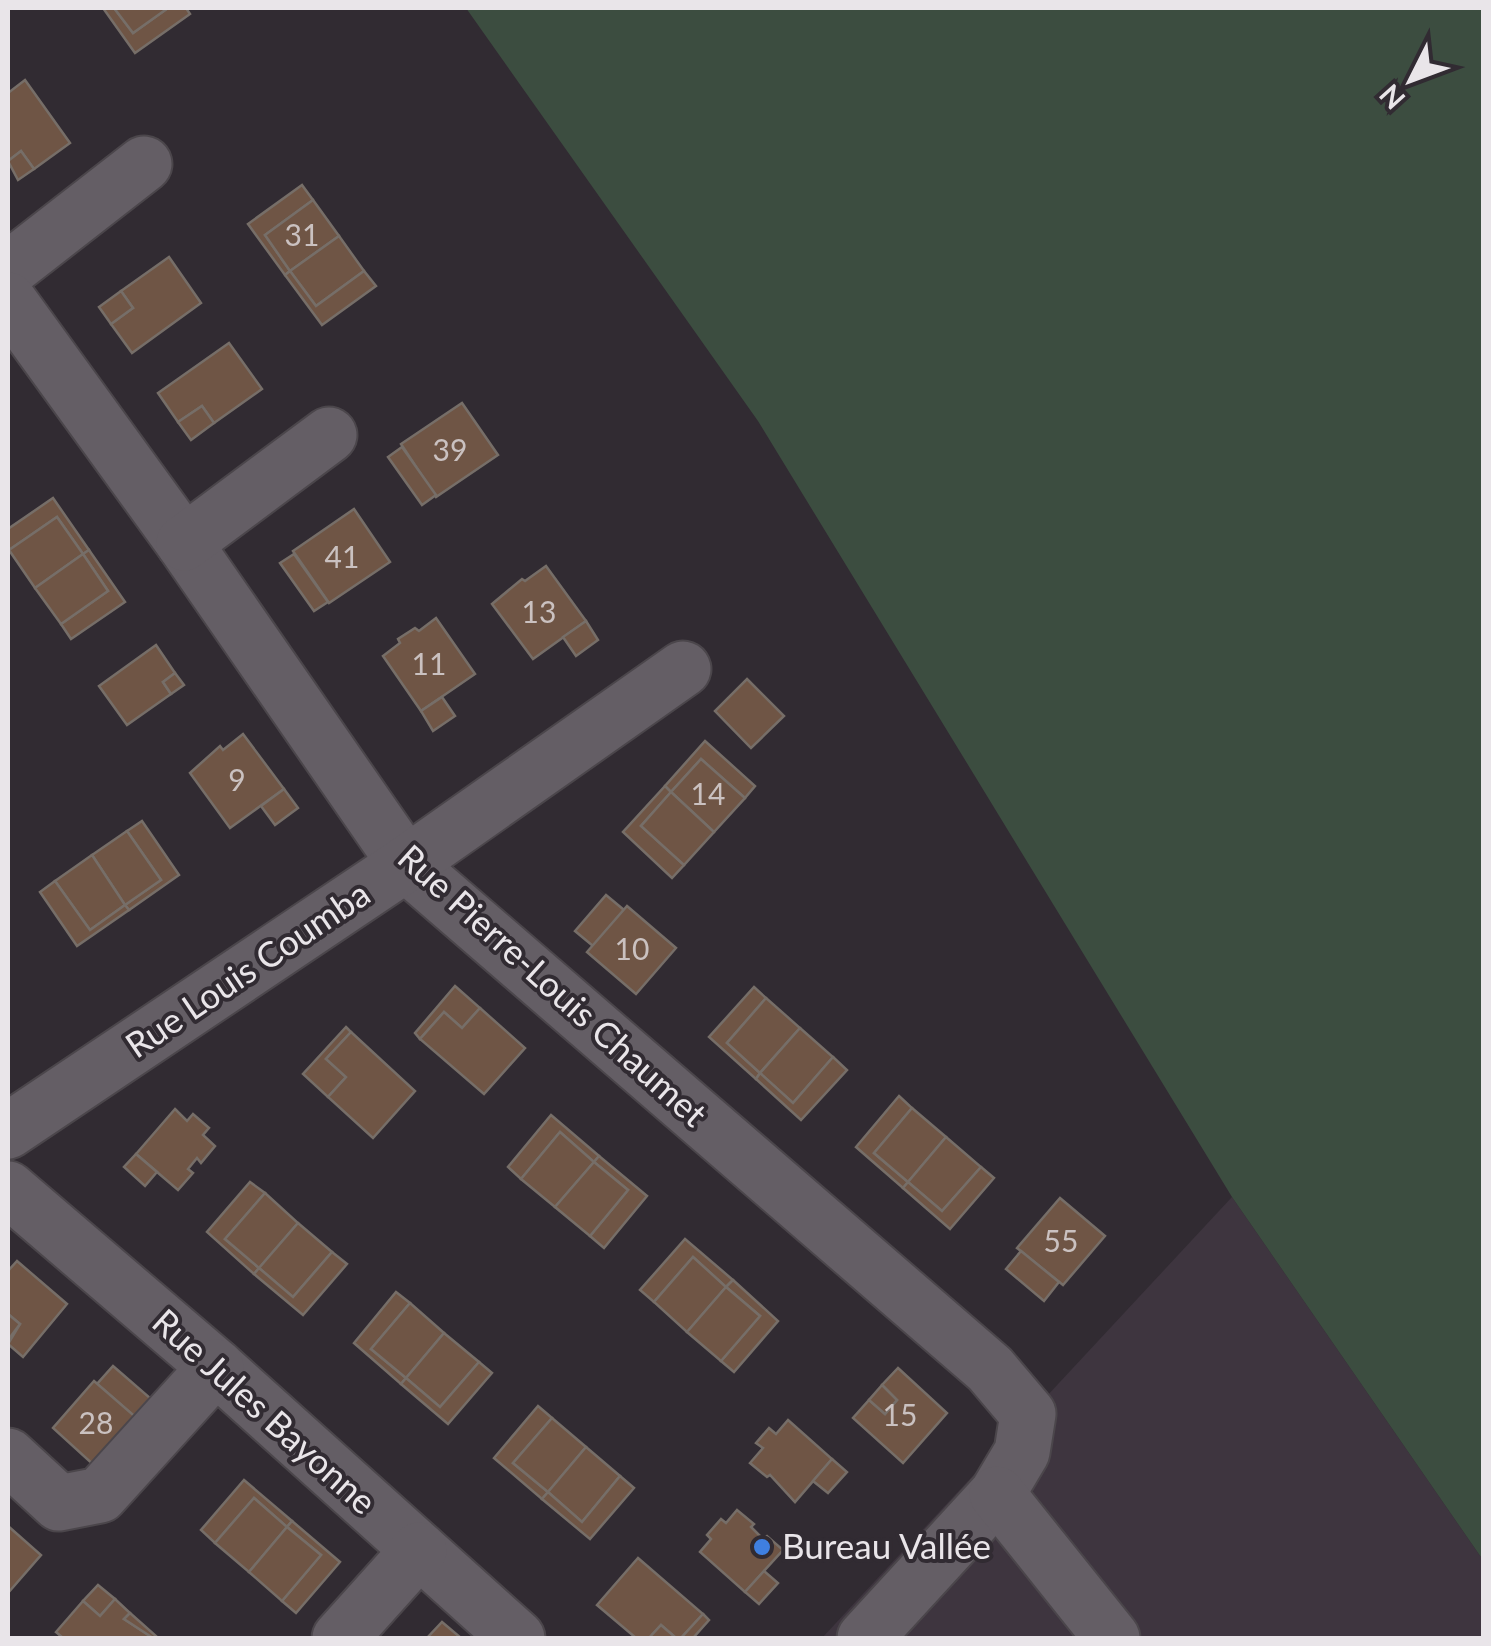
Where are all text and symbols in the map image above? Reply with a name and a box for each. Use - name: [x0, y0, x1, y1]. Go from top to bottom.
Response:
- north arrow: [1361, 30, 1461, 130]
- text: N: [1372, 78, 1412, 117]
- house number: 31: [285, 216, 319, 252]
- house number: 39: [433, 431, 467, 467]
- house number: 41: [325, 538, 359, 574]
- house number: 13: [522, 593, 556, 629]
- house number: 11: [412, 645, 446, 681]
- house number: 9: [228, 761, 246, 797]
- house number: 14: [691, 775, 725, 811]
- street label: Rue Pierre-Louis Chaumet: [391, 835, 716, 1134]
- street label: Rue Louis Coumba: [117, 871, 377, 1065]
- house number: 10: [615, 930, 649, 966]
- house number: 55: [1044, 1222, 1078, 1258]
- street label: Rue Jules Bayonne: [145, 1299, 386, 1522]
- house number: 15: [883, 1396, 917, 1432]
- house number: 28: [79, 1404, 113, 1440]
- place label: Bureau Vallée: [782, 1524, 991, 1566]
- marker: Bureau Vallée: [751, 1536, 773, 1558]

